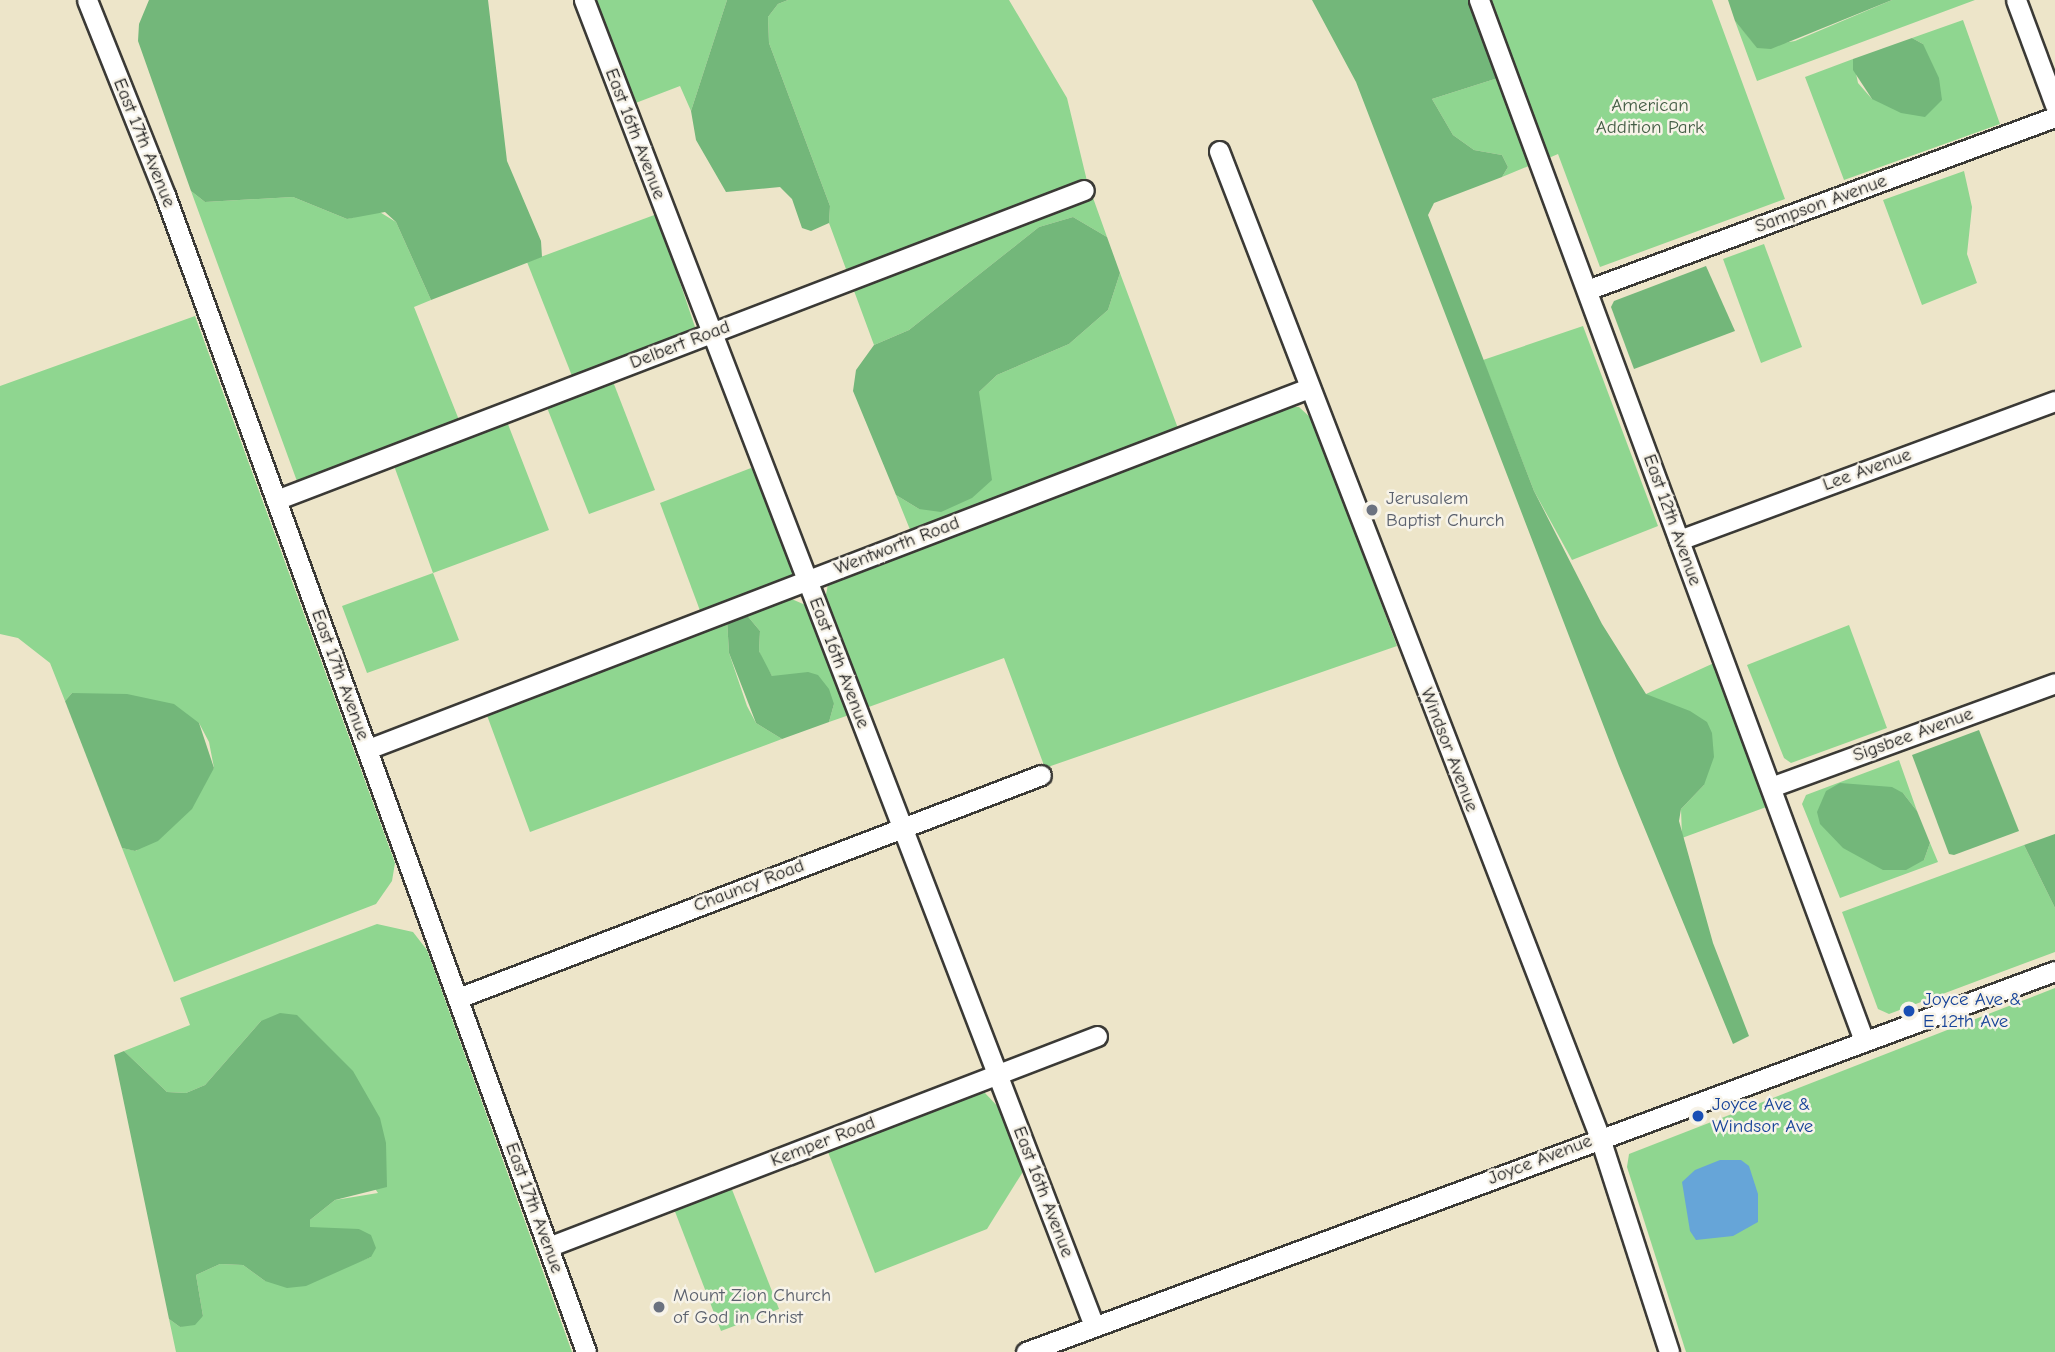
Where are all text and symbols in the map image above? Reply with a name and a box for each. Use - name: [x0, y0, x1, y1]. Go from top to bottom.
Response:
- street label: East 16th Avenue: [600, 65, 670, 203]
- street label: East 17th Avenue: [108, 75, 180, 211]
- park label: American Addition Park: [1596, 95, 1704, 139]
- street label: Sampson Avenue: [1752, 170, 1890, 238]
- street label: Delbert Road: [627, 315, 733, 375]
- street label: Lee Avenue: [1820, 443, 1914, 497]
- street label: East 12th Avenue: [1638, 451, 1706, 589]
- place label: Jerusalem Baptist Church: [1386, 488, 1505, 532]
- marker: Jerusalem Baptist Church: [1364, 502, 1380, 518]
- street label: Wentworth Road: [831, 512, 963, 580]
- street label: East 16th Avenue: [804, 594, 874, 732]
- street label: East 17th Avenue: [306, 607, 374, 743]
- street label: Windsor Avenue: [1415, 685, 1483, 815]
- street label: Sigsbee Avenue: [1850, 703, 1976, 767]
- street label: Chauncy Road: [690, 854, 808, 918]
- place label: Joyce Ave & E 12th Ave: [1923, 989, 2022, 1033]
- marker: Joyce Ave & E 12th Ave: [1901, 1003, 1917, 1019]
- place label: Joyce Ave & Windsor Ave: [1712, 1094, 1813, 1138]
- marker: Joyce Ave & Windsor Ave: [1690, 1108, 1706, 1124]
- street label: Kemper Road: [767, 1112, 879, 1172]
- street label: East 16th Avenue: [1008, 1123, 1078, 1261]
- street label: Joyce Avenue: [1485, 1130, 1595, 1190]
- street label: East 17th Avenue: [500, 1140, 568, 1276]
- place label: Mount Zion Church of God in Christ: [673, 1285, 831, 1329]
- marker: Mount Zion Church of God in Christ: [651, 1299, 667, 1315]

